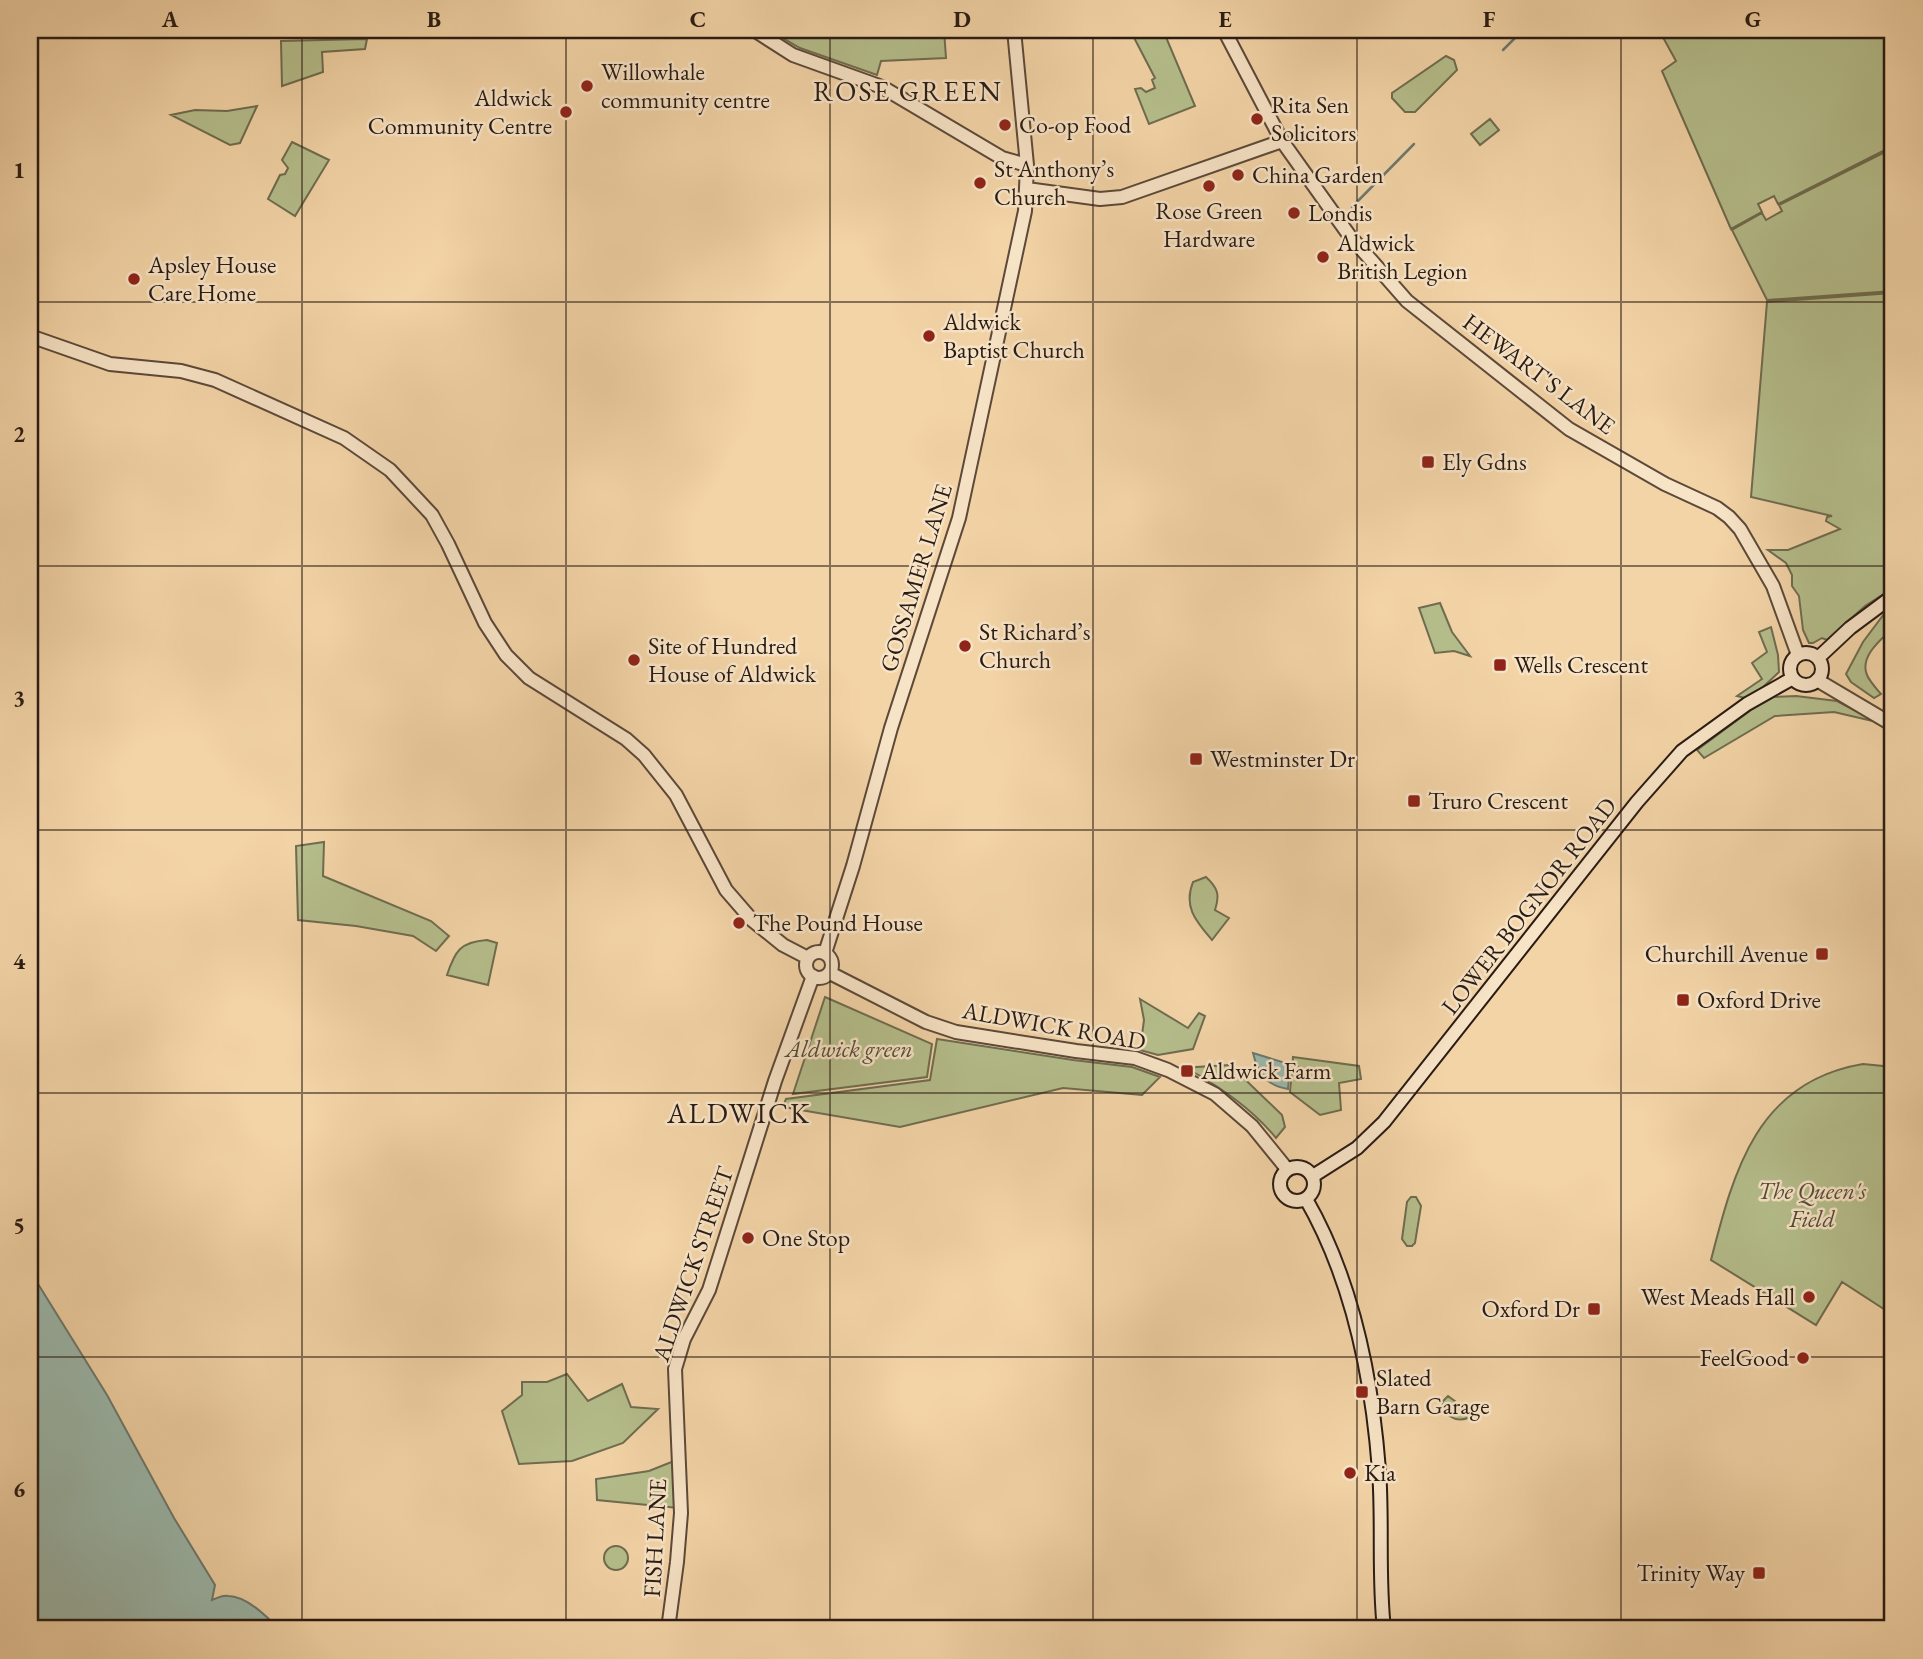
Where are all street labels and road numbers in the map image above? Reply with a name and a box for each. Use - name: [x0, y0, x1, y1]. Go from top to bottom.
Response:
- street label: HEWART'S LANE: [1457, 306, 1622, 441]
- street label: GOSSAMER LANE: [872, 480, 959, 676]
- street label: LOWER BOGNOR ROAD: [1434, 791, 1623, 1021]
- street label: ALDWICK ROAD: [959, 994, 1148, 1057]
- street label: ALDWICK STREET: [644, 1162, 741, 1366]
- street label: FISH LANE: [636, 1478, 673, 1598]

